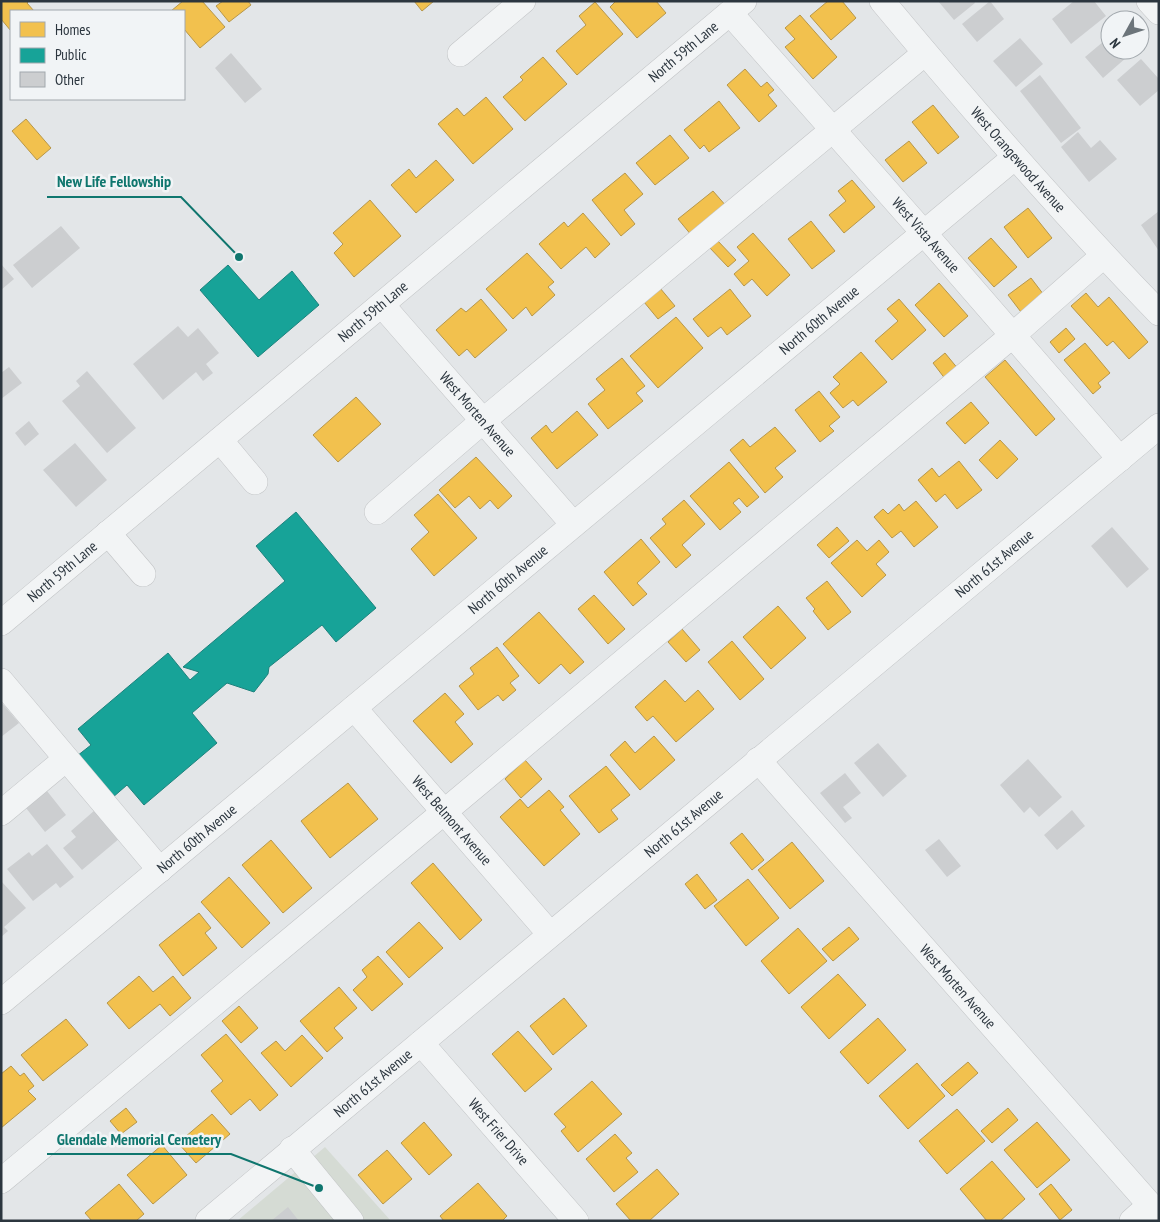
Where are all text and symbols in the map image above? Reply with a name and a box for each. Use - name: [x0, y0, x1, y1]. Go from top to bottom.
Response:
- legend: [10, 10, 185, 100]
- north arrow: [1100, 10, 1150, 60]
- street label: North 59th Lane: [644, 17, 722, 86]
- text: Homes: [55, 20, 91, 39]
- text: N: [1106, 35, 1124, 52]
- text: Public: [55, 45, 87, 64]
- text: Other: [55, 70, 85, 89]
- street label: West Orangewood Avenue: [967, 103, 1070, 216]
- callout: New Life Fellowship: [47, 166, 181, 197]
- text: New Life Fellowship: [57, 171, 171, 191]
- street label: West Vista Avenue: [888, 193, 964, 276]
- street label: North 59th Lane: [334, 277, 411, 346]
- street label: North 60th Avenue: [775, 281, 863, 358]
- street label: West Morten Avenue: [436, 368, 520, 460]
- street label: North 61st Avenue: [951, 525, 1037, 601]
- street label: North 59th Lane: [23, 537, 101, 606]
- street label: North 60th Avenue: [464, 540, 551, 618]
- street label: West Belmont Avenue: [408, 771, 496, 869]
- street label: North 61st Avenue: [640, 785, 726, 861]
- street label: North 60th Avenue: [153, 800, 240, 877]
- street label: West Morten Avenue: [916, 940, 1000, 1032]
- street label: North 61st Avenue: [330, 1044, 416, 1121]
- street label: West Frier Drive: [465, 1094, 533, 1169]
- callout: Glendale Memorial Cemetery: [47, 1123, 231, 1154]
- text: Glendale Memorial Cemetery: [57, 1129, 222, 1149]

